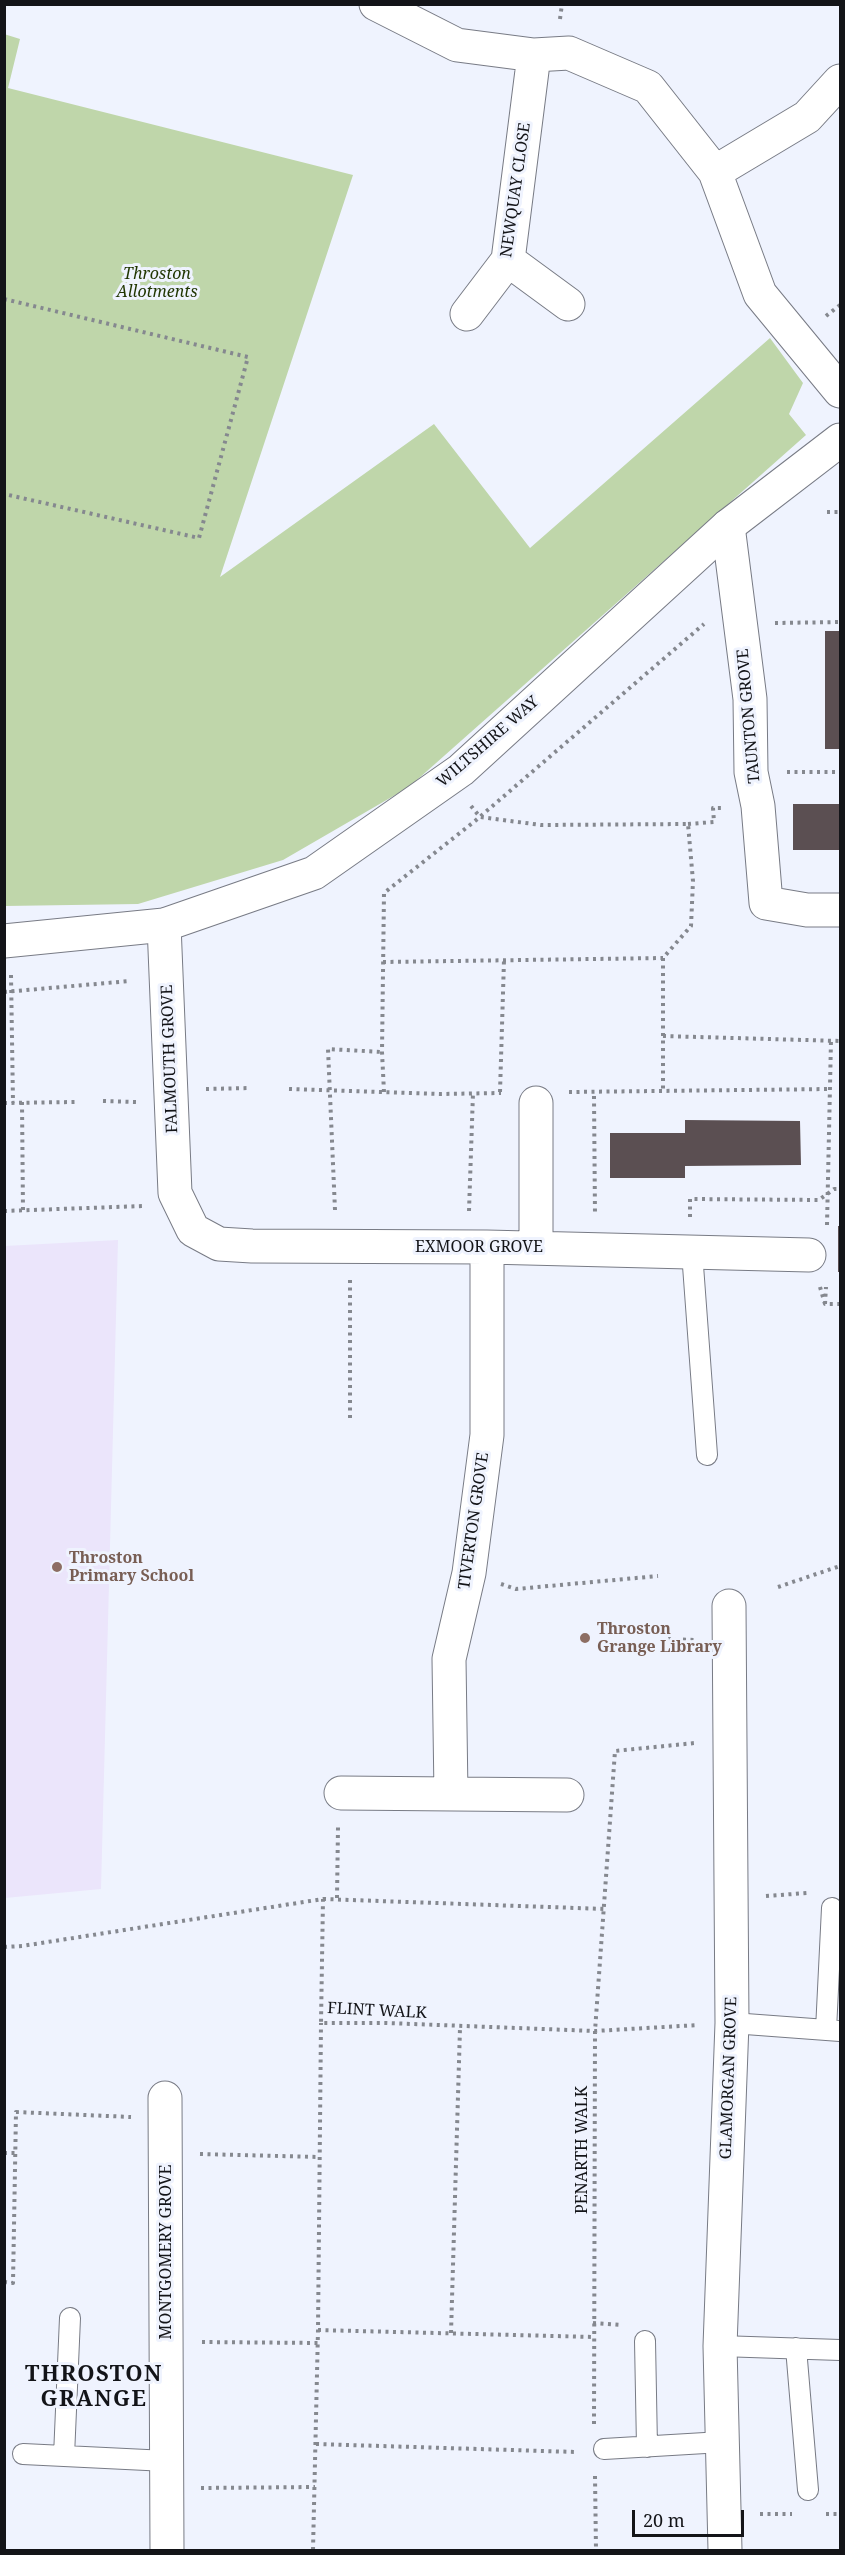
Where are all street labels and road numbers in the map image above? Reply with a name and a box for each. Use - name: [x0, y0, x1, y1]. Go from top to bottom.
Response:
- street label: NEWQUAY CLOSE: [497, 121, 535, 259]
- street label: TAUNTON GROVE: [734, 648, 764, 784]
- street label: WILTSHIRE WAY: [433, 692, 543, 792]
- street label: FALMOUTH GROVE: [158, 984, 182, 1134]
- street label: EXMOOR GROVE: [415, 1237, 543, 1257]
- street label: TIVERTON GROVE: [455, 1451, 493, 1591]
- street label: GLAMORGAN GROVE: [717, 1996, 741, 2160]
- street label: FLINT WALK: [327, 1999, 427, 2023]
- street label: PENARTH WALK: [572, 2086, 592, 2214]
- street label: MONTGOMERY GROVE: [156, 2165, 176, 2339]

